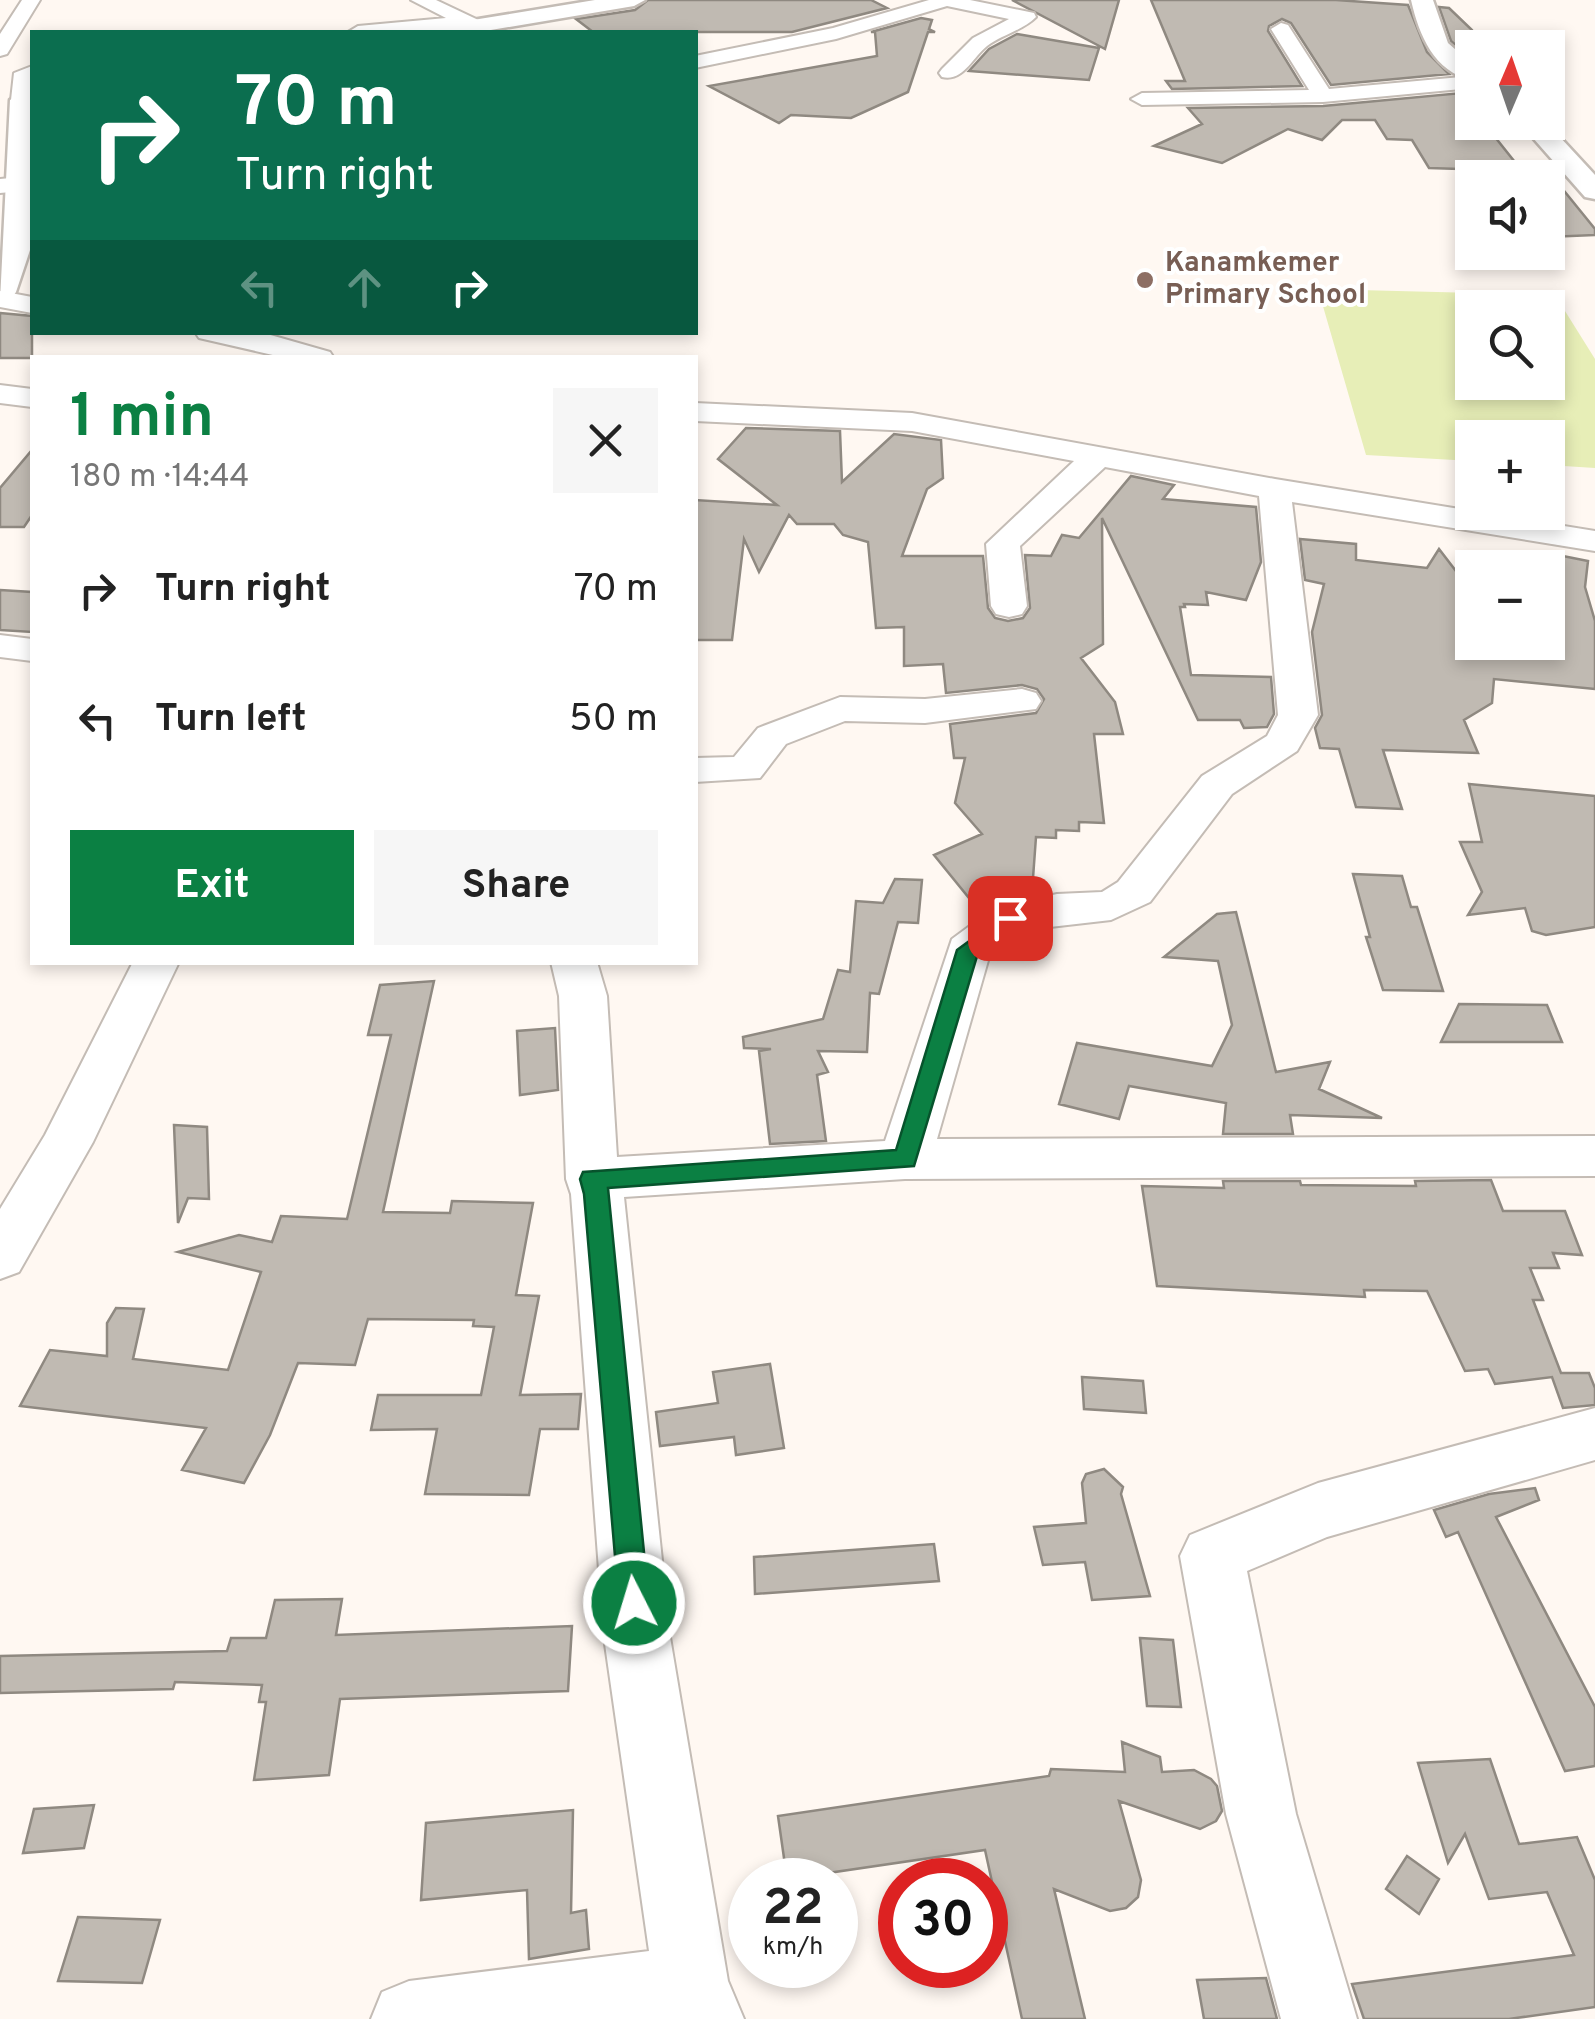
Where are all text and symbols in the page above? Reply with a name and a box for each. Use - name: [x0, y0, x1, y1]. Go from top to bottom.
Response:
- north arrow: [1455, 30, 1565, 140]
- map controls: [1455, 30, 1565, 660]
- text: 70 m: [235, 62, 398, 151]
- icon: right: [70, 70, 200, 200]
- text: Turn right: [235, 149, 434, 206]
- button: sound: [1455, 160, 1565, 270]
- place label: Kanamkemer Primary School: [1165, 246, 1366, 314]
- icon: left: [232, 260, 287, 315]
- icon: ahead: [337, 260, 392, 315]
- icon: right: [442, 260, 497, 315]
- marker: Kanamkemer Primary School: [1134, 269, 1156, 291]
- button: search: [1455, 290, 1565, 400]
- text: 1 min: [70, 382, 214, 458]
- button: close: [553, 388, 658, 493]
- button: +: [1455, 420, 1565, 530]
- text: 180 m · 14:44: [70, 458, 250, 498]
- button: −: [1455, 550, 1565, 660]
- icon: right: [70, 563, 125, 618]
- text: Turn right: [155, 566, 330, 615]
- text: 70 m: [574, 566, 658, 615]
- icon: left: [70, 693, 125, 748]
- text: Turn left: [155, 696, 307, 745]
- text: 50 m: [569, 696, 658, 745]
- button: Exit: [70, 830, 354, 945]
- button: Share: [374, 830, 658, 945]
- pin: [968, 876, 1053, 961]
- icon: arrive: [983, 891, 1038, 946]
- position arrow: [582, 1551, 686, 1655]
- speed limit sign: 30: [878, 1858, 1008, 1988]
- text: 22: [762, 1879, 824, 1942]
- text: km/h: [763, 1932, 823, 1964]

